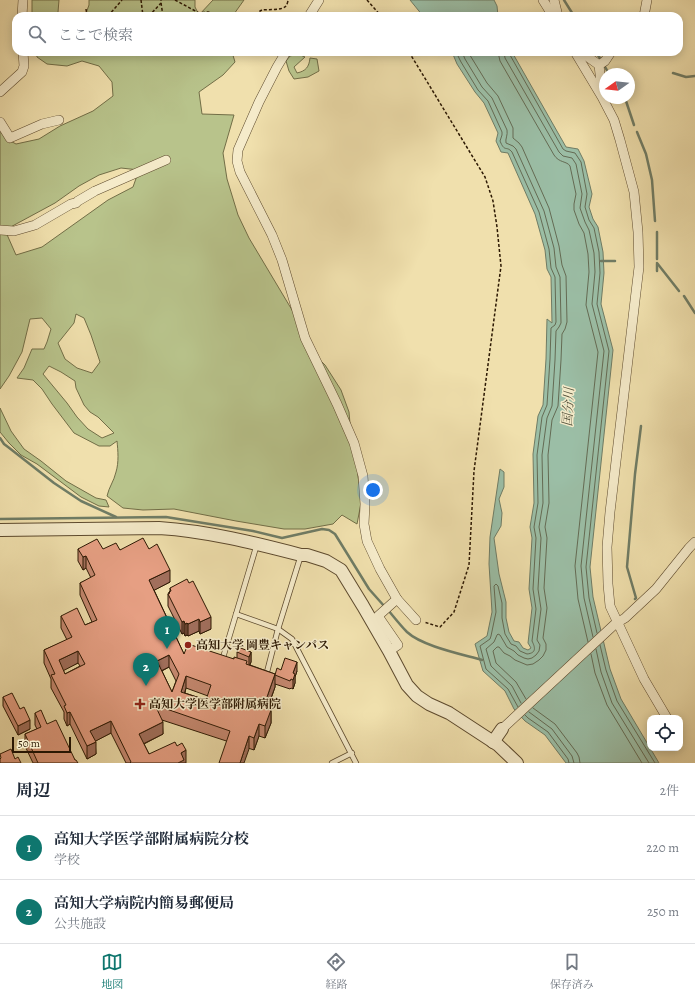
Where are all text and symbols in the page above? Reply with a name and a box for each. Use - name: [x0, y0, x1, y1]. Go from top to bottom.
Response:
- search box: [12, 12, 683, 56]
- icon: search: [26, 23, 48, 45]
- text: ここで検索: [58, 25, 133, 45]
- north arrow: [599, 68, 635, 104]
- water label: 国分川: [558, 385, 578, 427]
- your location: [363, 480, 383, 500]
- pin: 1: [154, 616, 180, 649]
- place label: 高知大学 岡豊キャンパス: [196, 637, 329, 653]
- marker: 高知大学 岡豊キャンパス: [183, 640, 193, 650]
- pin: 2: [133, 653, 159, 686]
- place label: 高知大学医学部附属病院: [149, 696, 281, 712]
- marker: 高知大学医学部附属病院: [134, 698, 146, 710]
- map controls: [647, 715, 683, 751]
- button: locate: [647, 715, 683, 751]
- scale bar: [12, 735, 71, 754]
- text: 50 m: [18, 736, 40, 751]
- text: 周辺: [16, 779, 50, 802]
- text: 2件: [660, 782, 679, 799]
- text: 高知大学医学部附属病院分校: [54, 829, 249, 849]
- text: 1: [27, 839, 31, 856]
- text: 220 m: [646, 839, 679, 856]
- text: 学校: [54, 851, 80, 868]
- text: 高知大学病院内簡易郵便局: [54, 893, 234, 913]
- text: 2: [26, 903, 32, 920]
- text: 250 m: [647, 903, 679, 920]
- text: 公共施設: [54, 915, 106, 932]
- tab: 地図: [101, 951, 123, 992]
- tab: 経路: [325, 951, 347, 992]
- tab: 保存済み: [550, 951, 594, 992]

